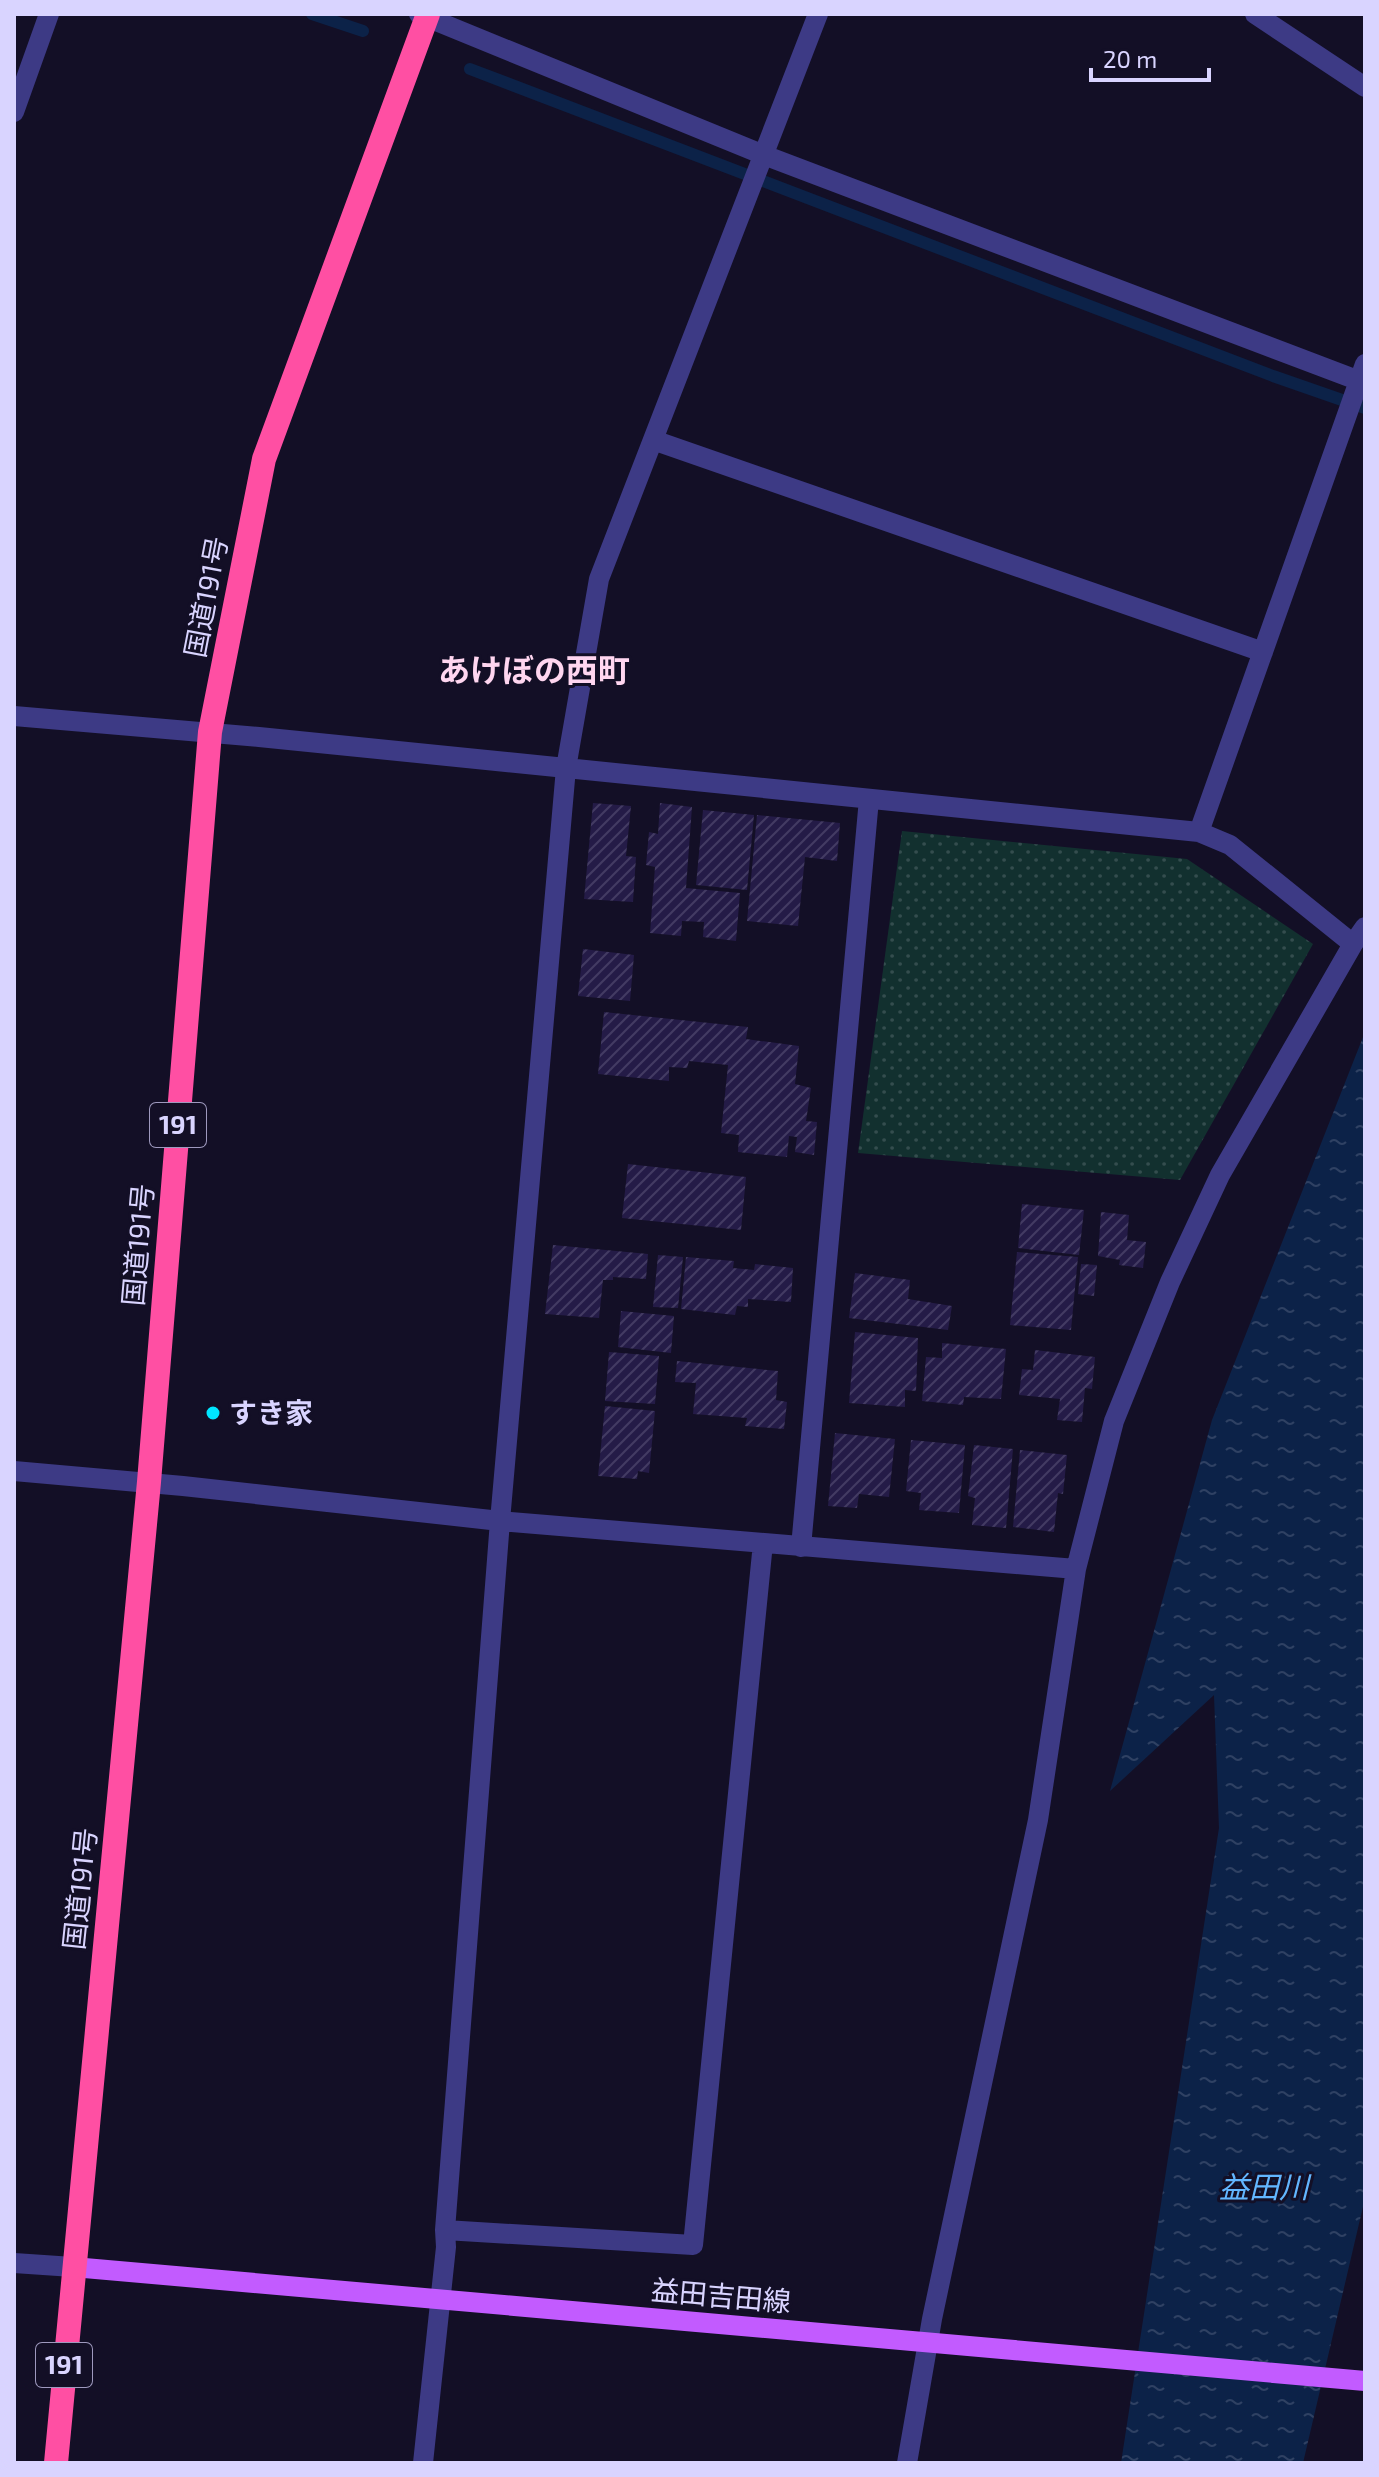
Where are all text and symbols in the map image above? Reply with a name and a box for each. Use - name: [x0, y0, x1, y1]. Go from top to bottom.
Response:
- scale bar: [1091, 32, 1209, 82]
- text: 20 m: [1103, 44, 1157, 73]
- street label: 国道191号: [177, 534, 233, 660]
- district label: あけぼの西町: [438, 650, 630, 688]
- road number: 191: [150, 1103, 206, 1147]
- street label: 国道191号: [115, 1183, 159, 1307]
- place label: すき家: [229, 1395, 313, 1429]
- marker: すき家: [204, 1404, 222, 1422]
- street label: 国道191号: [56, 1826, 102, 1951]
- water label: 益田川: [1219, 2168, 1312, 2204]
- street label: 益田吉田線: [650, 2272, 792, 2318]
- road number: 191: [36, 2343, 92, 2387]

